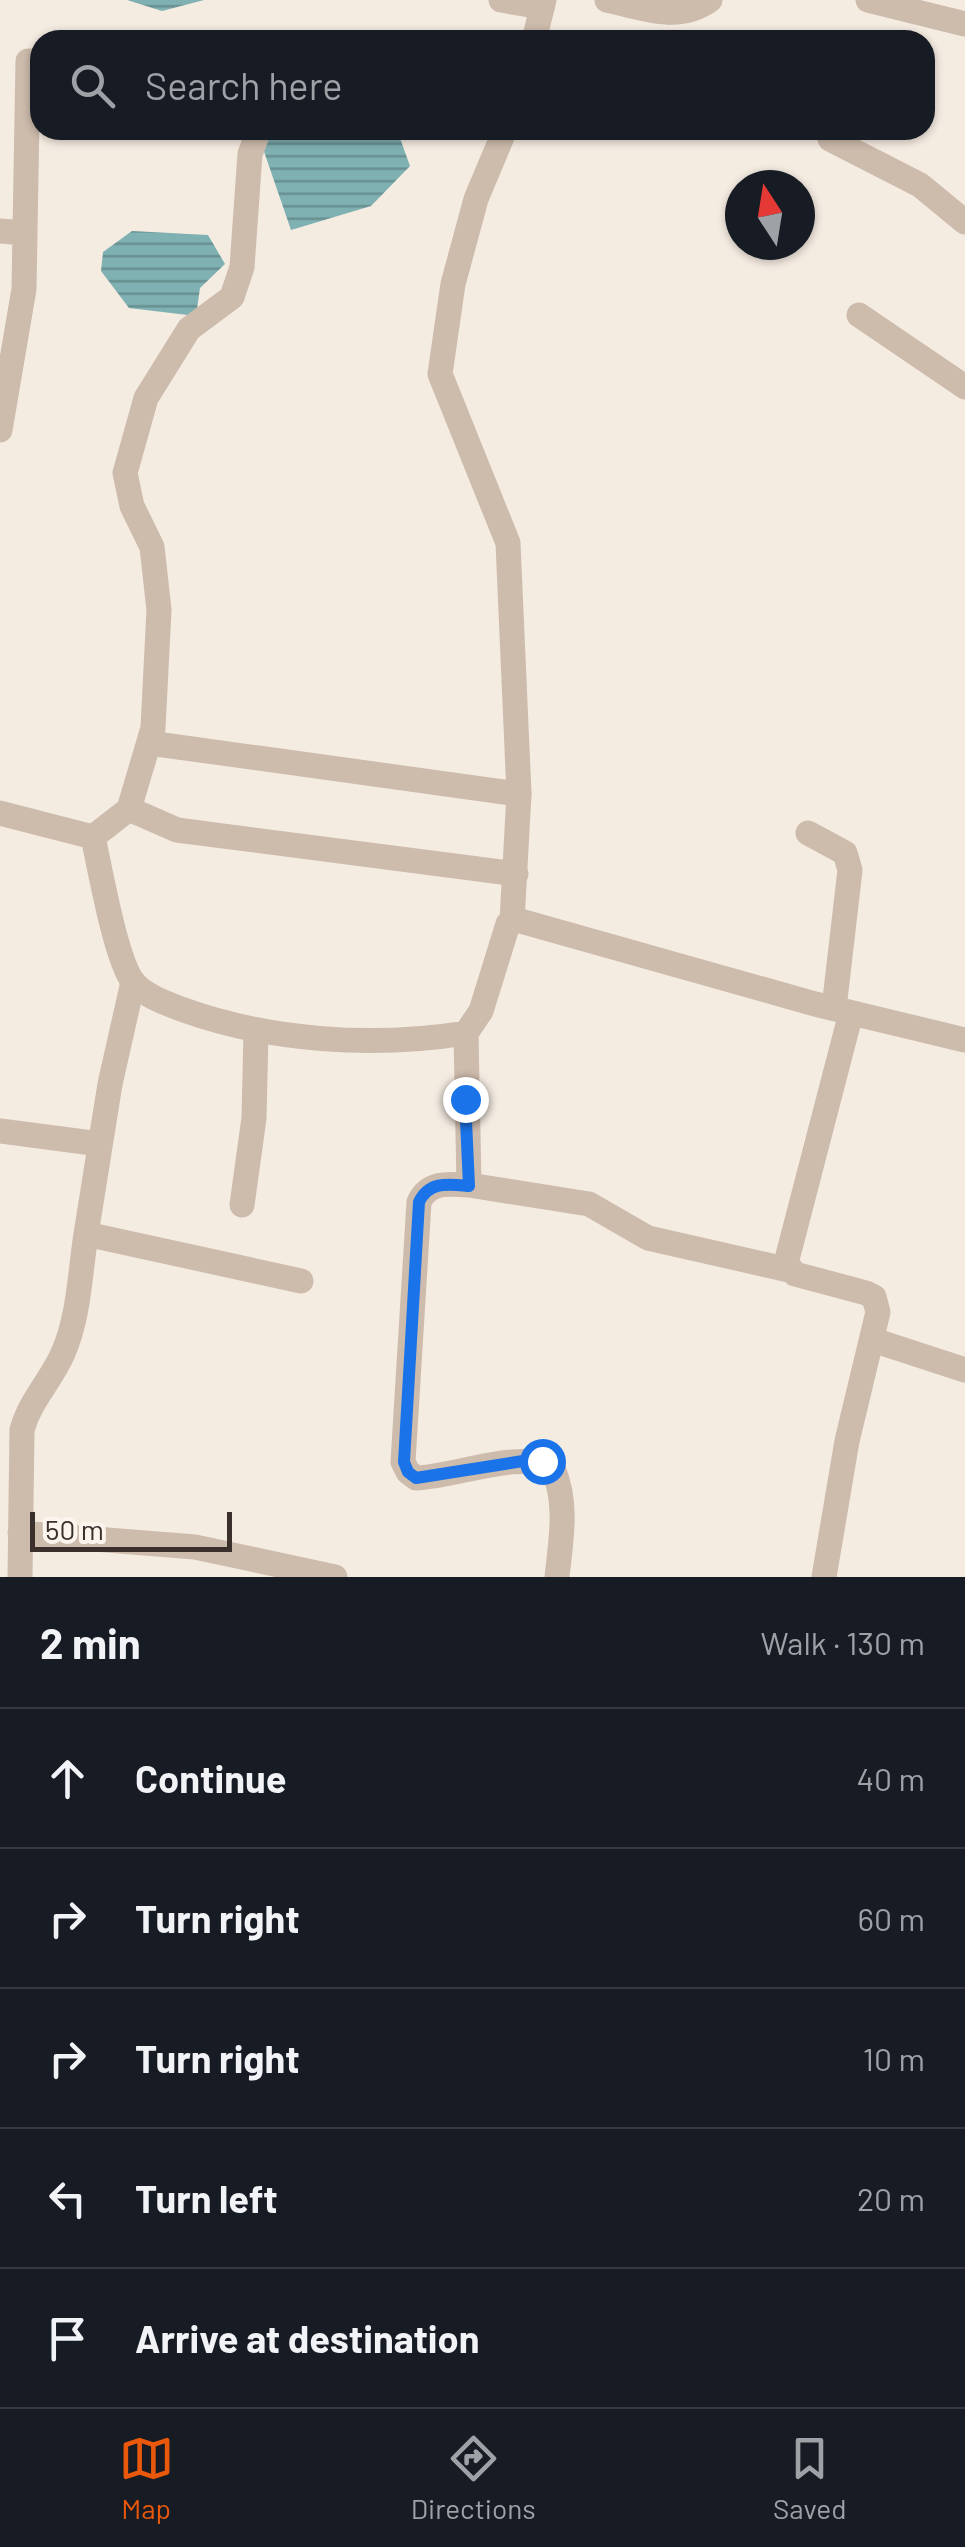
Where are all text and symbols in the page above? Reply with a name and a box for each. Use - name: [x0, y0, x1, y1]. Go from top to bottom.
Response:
- search box: [30, 30, 935, 140]
- icon: search: [65, 58, 120, 113]
- text: Search here: [145, 62, 343, 108]
- north arrow: [725, 170, 815, 260]
- route end: [443, 1077, 489, 1123]
- route start: [520, 1439, 566, 1485]
- scale bar: [30, 1507, 232, 1552]
- text: 50 m: [45, 1512, 104, 1546]
- text: 2 min: [40, 1617, 141, 1667]
- text: Walk · 130 m: [761, 1623, 925, 1661]
- icon: ahead: [40, 1751, 95, 1806]
- text: Continue: [135, 1755, 286, 1801]
- text: 40 m: [856, 1759, 925, 1797]
- icon: right: [40, 1891, 95, 1946]
- text: Turn right: [135, 1895, 300, 1941]
- text: 60 m: [858, 1899, 925, 1937]
- icon: right: [40, 2031, 95, 2086]
- text: Turn right: [135, 2035, 300, 2081]
- text: 10 m: [863, 2039, 925, 2077]
- icon: left: [40, 2171, 95, 2226]
- text: Turn left: [135, 2175, 278, 2221]
- text: 20 m: [857, 2179, 925, 2217]
- icon: arrive: [40, 2311, 95, 2366]
- text: Arrive at destination: [135, 2315, 480, 2361]
- tab: Map: [119, 2431, 174, 2525]
- tab: Directions: [411, 2431, 536, 2525]
- tab: Saved: [773, 2431, 846, 2525]

